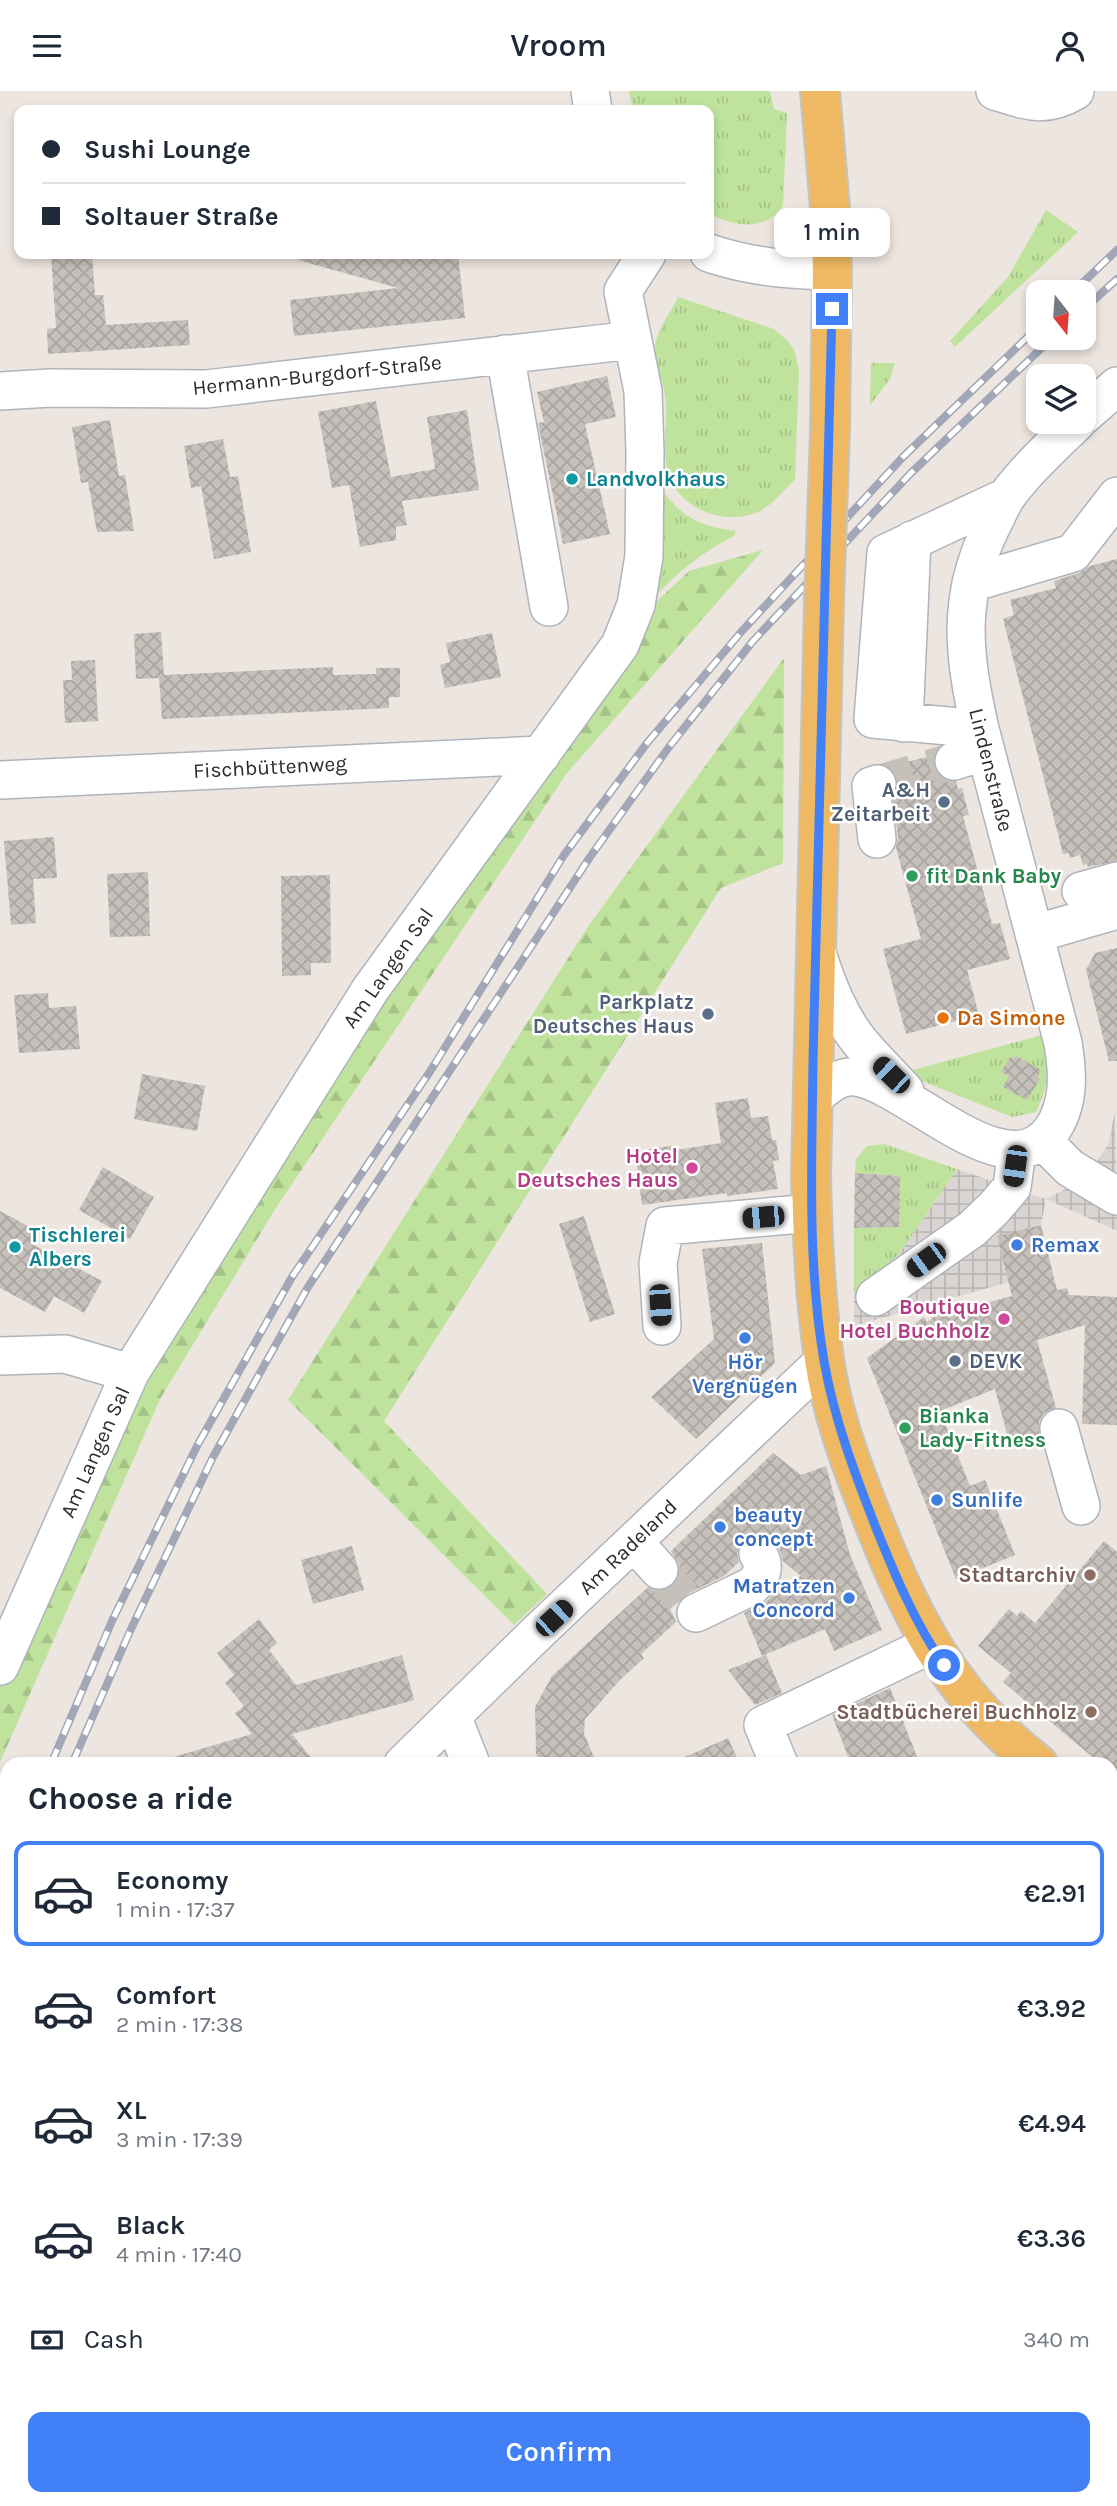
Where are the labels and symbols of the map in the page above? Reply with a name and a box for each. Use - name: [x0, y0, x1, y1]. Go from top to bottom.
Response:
- callout: 1 min: [774, 207, 890, 257]
- north arrow: [1026, 280, 1096, 350]
- route end: [816, 293, 848, 325]
- street label: Hermann-Burgdorf-Straße: [191, 350, 443, 400]
- place label: Landvolkhaus: [586, 467, 726, 491]
- marker: Landvolkhaus: [564, 471, 580, 487]
- street label: Lindenstraße: [964, 706, 1018, 834]
- street label: Fischbüttenweg: [192, 751, 348, 783]
- place label: A&H Zeitarbeit: [831, 778, 930, 826]
- marker: A&H Zeitarbeit: [936, 794, 952, 810]
- place label: fit Dank Baby: [926, 864, 1062, 888]
- marker: fit Dank Baby: [904, 868, 920, 884]
- street label: Am Langen Sal: [338, 903, 438, 1033]
- place label: Parkplatz Deutsches Haus: [533, 990, 694, 1038]
- marker: Parkplatz Deutsches Haus: [700, 1006, 716, 1022]
- place label: Da Simone: [957, 1006, 1065, 1030]
- marker: Da Simone: [935, 1010, 951, 1026]
- car: [869, 1053, 914, 1097]
- place label: Hotel Deutsches Haus: [517, 1144, 678, 1192]
- car: [1002, 1144, 1029, 1188]
- marker: Hotel Deutsches Haus: [684, 1160, 700, 1176]
- car: [742, 1205, 785, 1229]
- place label: Tischlerei Albers: [29, 1223, 126, 1271]
- place label: Remax: [1031, 1233, 1100, 1257]
- marker: Remax: [1009, 1237, 1025, 1253]
- marker: Tischlerei Albers: [7, 1239, 23, 1255]
- car: [903, 1239, 950, 1281]
- car: [649, 1283, 672, 1327]
- place label: Boutique Hotel Buchholz: [839, 1295, 990, 1343]
- marker: Boutique Hotel Buchholz: [996, 1311, 1012, 1327]
- marker: Hör Vergnügen: [737, 1330, 753, 1346]
- place label: DEVK: [969, 1349, 1022, 1373]
- place label: Hör Vergnügen: [692, 1350, 798, 1398]
- marker: DEVK: [947, 1353, 963, 1369]
- street label: Am Langen Sal: [55, 1383, 135, 1521]
- place label: Bianka Lady-Fitness: [919, 1404, 1046, 1452]
- marker: Bianka Lady-Fitness: [897, 1420, 913, 1436]
- place label: Sunlife: [951, 1488, 1023, 1512]
- marker: Sunlife: [929, 1492, 945, 1508]
- street label: Am Radeland: [574, 1494, 682, 1600]
- place label: beauty concept: [734, 1503, 813, 1551]
- marker: beauty concept: [712, 1519, 728, 1535]
- place label: Stadtarchiv: [958, 1563, 1076, 1587]
- marker: Stadtarchiv: [1082, 1567, 1098, 1583]
- place label: Matratzen Concord: [733, 1574, 835, 1622]
- marker: Matratzen Concord: [841, 1590, 857, 1606]
- car: [532, 1596, 577, 1640]
- route start: [928, 1649, 960, 1681]
- place label: Stadtbücherei Buchholz: [836, 1700, 1077, 1724]
- marker: Stadtbücherei Buchholz: [1083, 1704, 1099, 1720]

